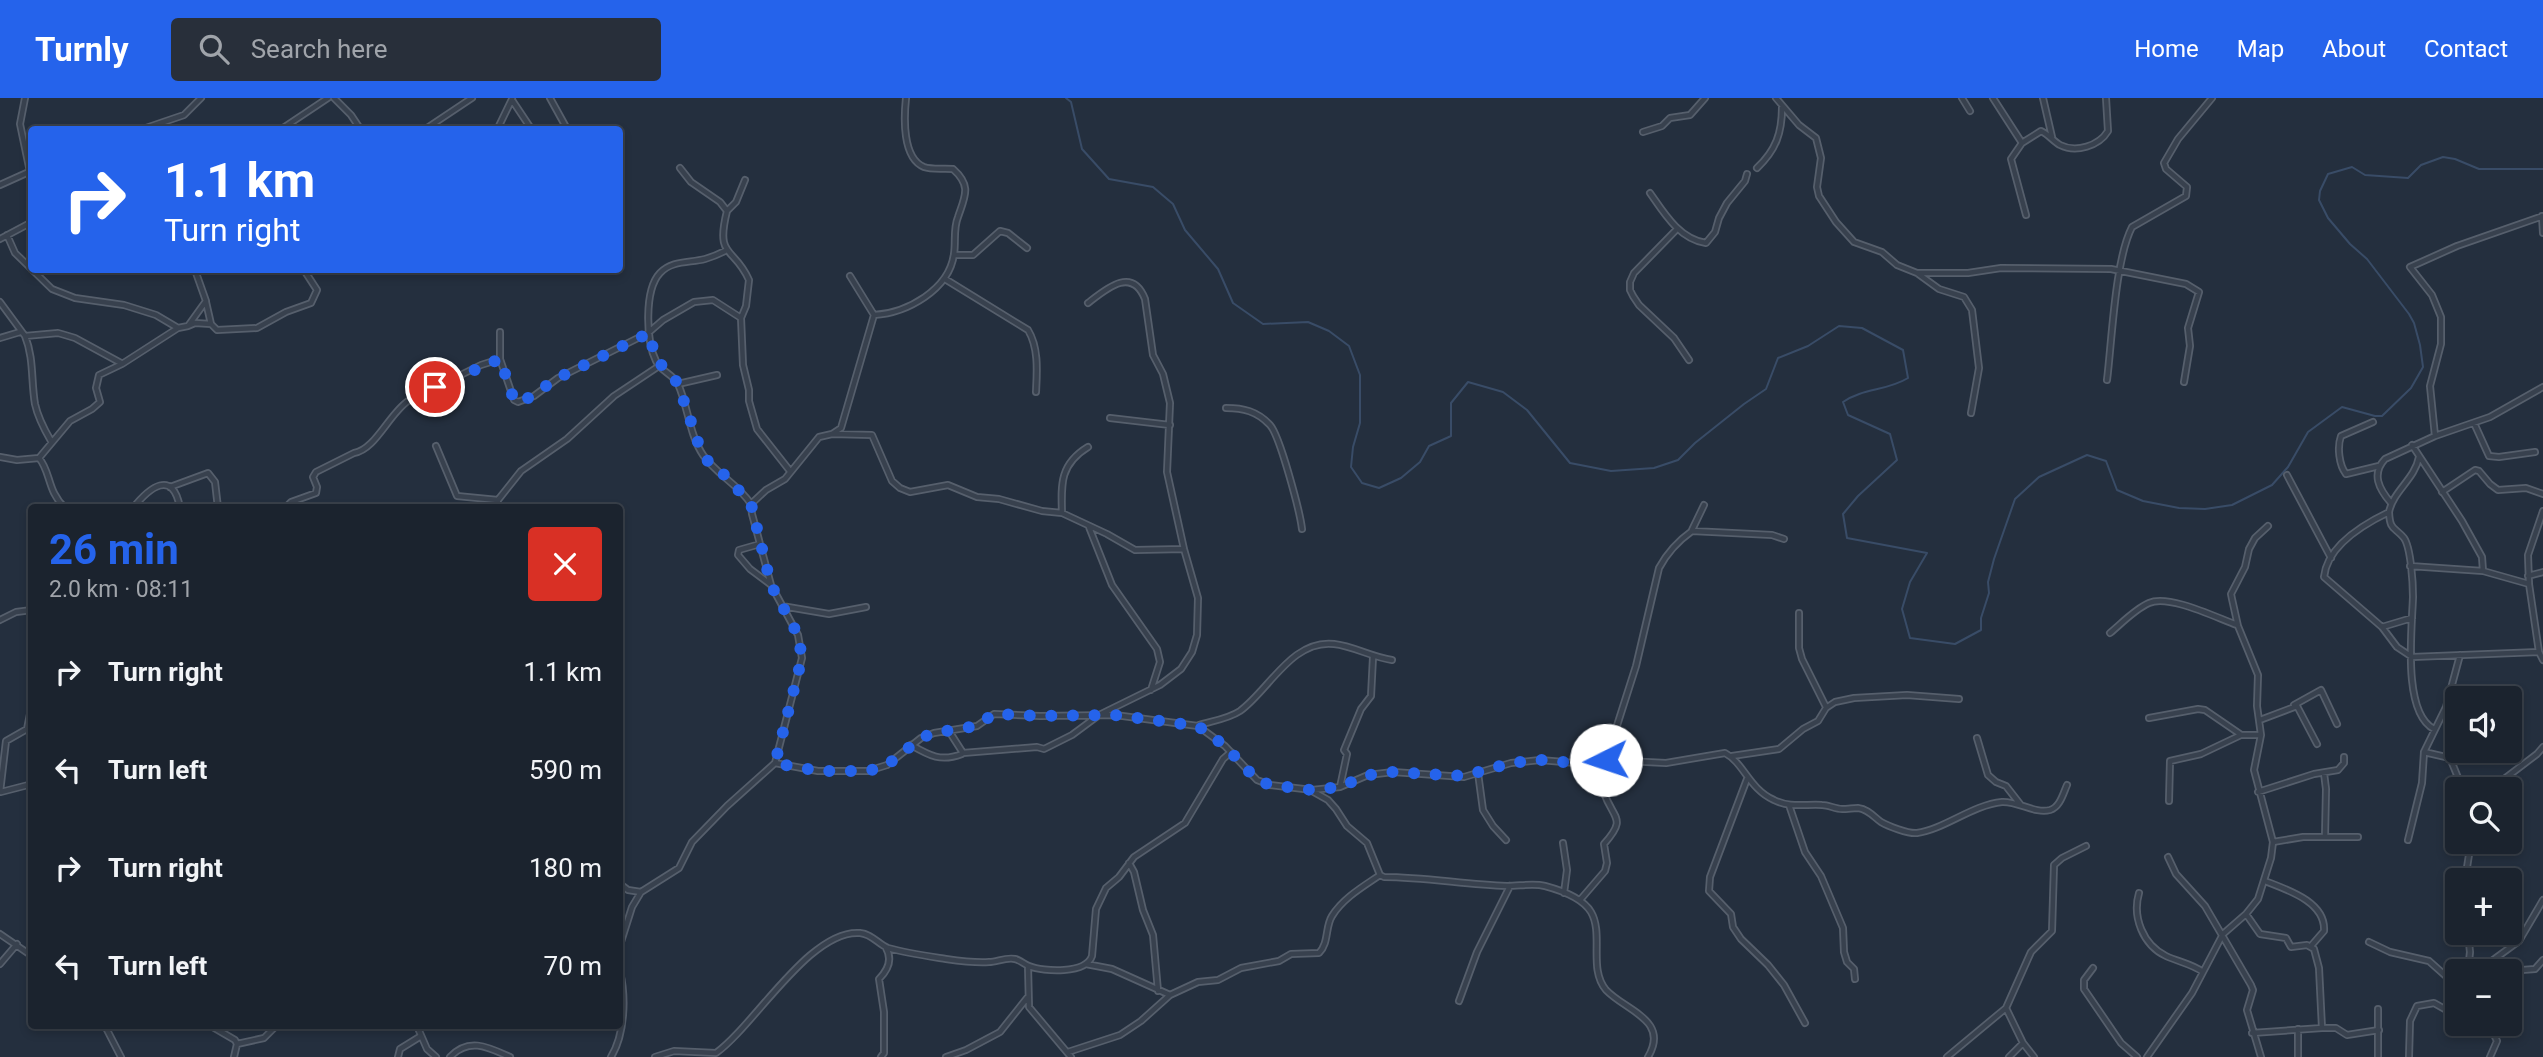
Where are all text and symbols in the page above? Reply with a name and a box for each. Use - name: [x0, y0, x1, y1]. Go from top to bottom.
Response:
- search box: [171, 18, 661, 81]
- text: Turnly: [35, 30, 129, 69]
- icon: search: [195, 30, 233, 68]
- text: Search here: [251, 34, 387, 64]
- text: Home: [2134, 35, 2199, 63]
- text: Map: [2237, 35, 2284, 63]
- text: About: [2322, 35, 2386, 63]
- text: Contact: [2424, 35, 2508, 63]
- text: 1.1 km: [164, 152, 315, 209]
- icon: right: [49, 154, 140, 245]
- text: Turn right: [164, 211, 300, 249]
- pin: [405, 357, 465, 417]
- icon: arrive: [416, 368, 454, 406]
- text: 26 min: [49, 525, 179, 574]
- button: close: [528, 527, 602, 601]
- text: 2.0 km · 08:11: [49, 576, 193, 603]
- icon: right: [49, 653, 87, 691]
- text: Turn right: [108, 657, 223, 687]
- text: 1.1 km: [523, 657, 602, 687]
- map controls: [2445, 686, 2522, 1036]
- button: sound: [2445, 686, 2522, 763]
- position arrow: [1569, 723, 1643, 797]
- icon: left: [49, 751, 87, 789]
- text: Turn left: [108, 755, 207, 785]
- text: 590 m: [529, 755, 602, 785]
- button: search: [2445, 777, 2522, 854]
- icon: right: [49, 849, 87, 887]
- text: Turn right: [108, 853, 223, 883]
- text: 180 m: [529, 853, 602, 883]
- button: +: [2445, 868, 2522, 945]
- icon: left: [49, 947, 87, 985]
- text: Turn left: [108, 951, 207, 981]
- text: 70 m: [544, 951, 602, 981]
- button: −: [2445, 959, 2522, 1036]

